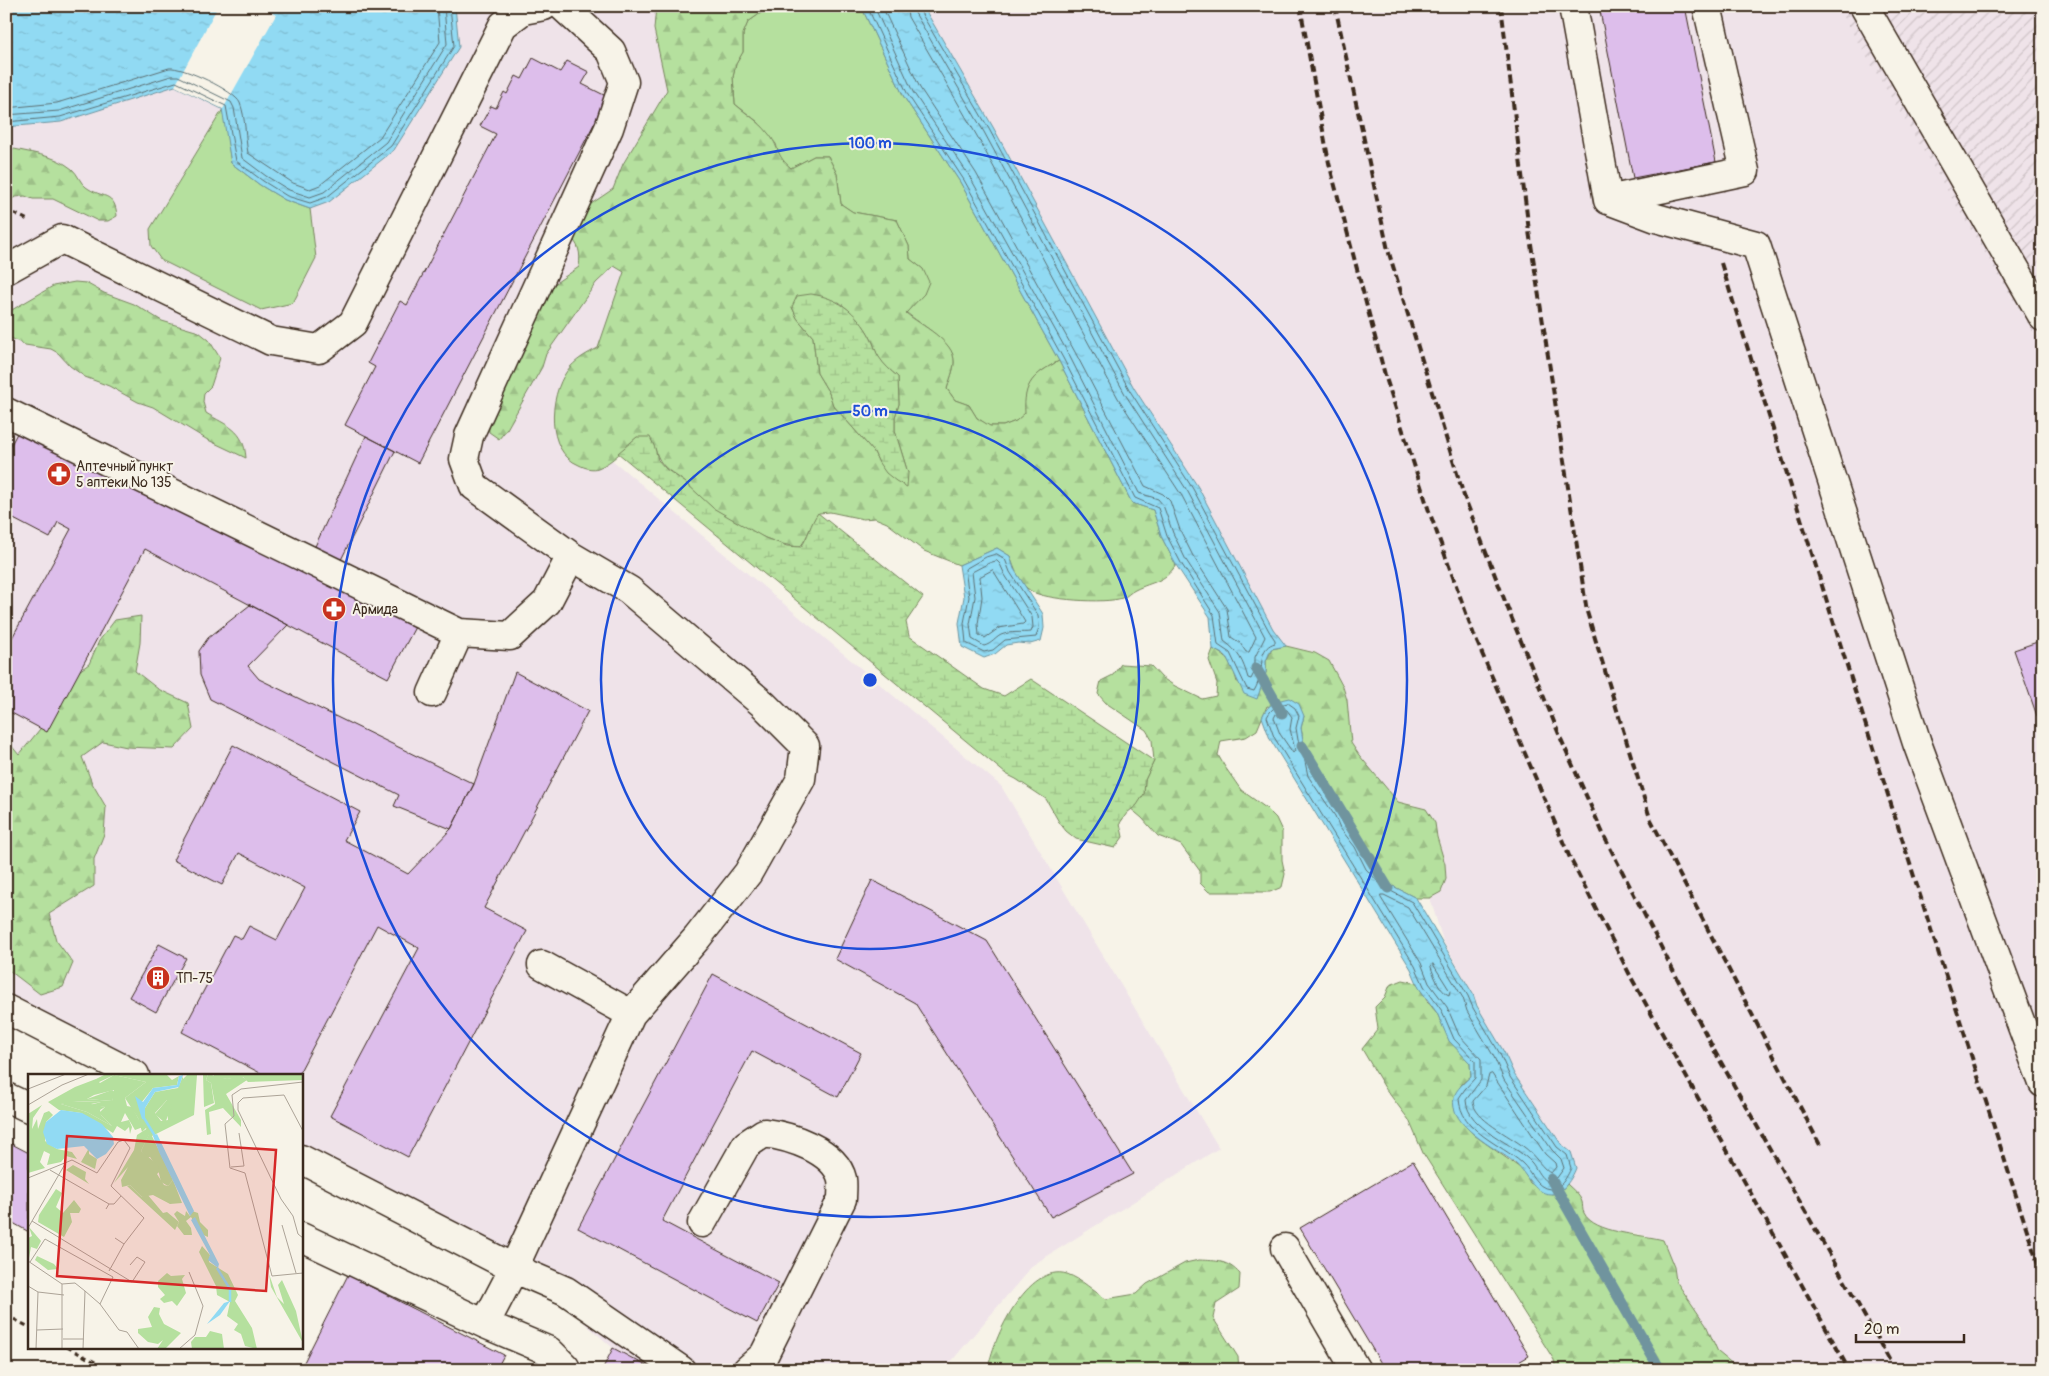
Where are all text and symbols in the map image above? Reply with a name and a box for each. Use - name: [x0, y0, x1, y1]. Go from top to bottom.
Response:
- text: 100 m: [849, 134, 891, 153]
- text: 50 m: [853, 402, 887, 421]
- place label: Аптечный пункт 5 аптеки № 135: [76, 458, 173, 491]
- pharmacy icon: Аптечный пункт 5 аптеки № 135: [46, 461, 72, 487]
- pharmacy icon: Армида: [321, 596, 347, 622]
- place label: Армида: [352, 601, 398, 618]
- centre of rings: [861, 671, 879, 689]
- building icon: ТП-75: [145, 965, 171, 991]
- place label: ТП-75: [176, 970, 213, 987]
- inset map: [28, 1074, 302, 1348]
- scale bar: [1856, 1311, 1964, 1343]
- text: 20 m: [1864, 1320, 1899, 1339]

